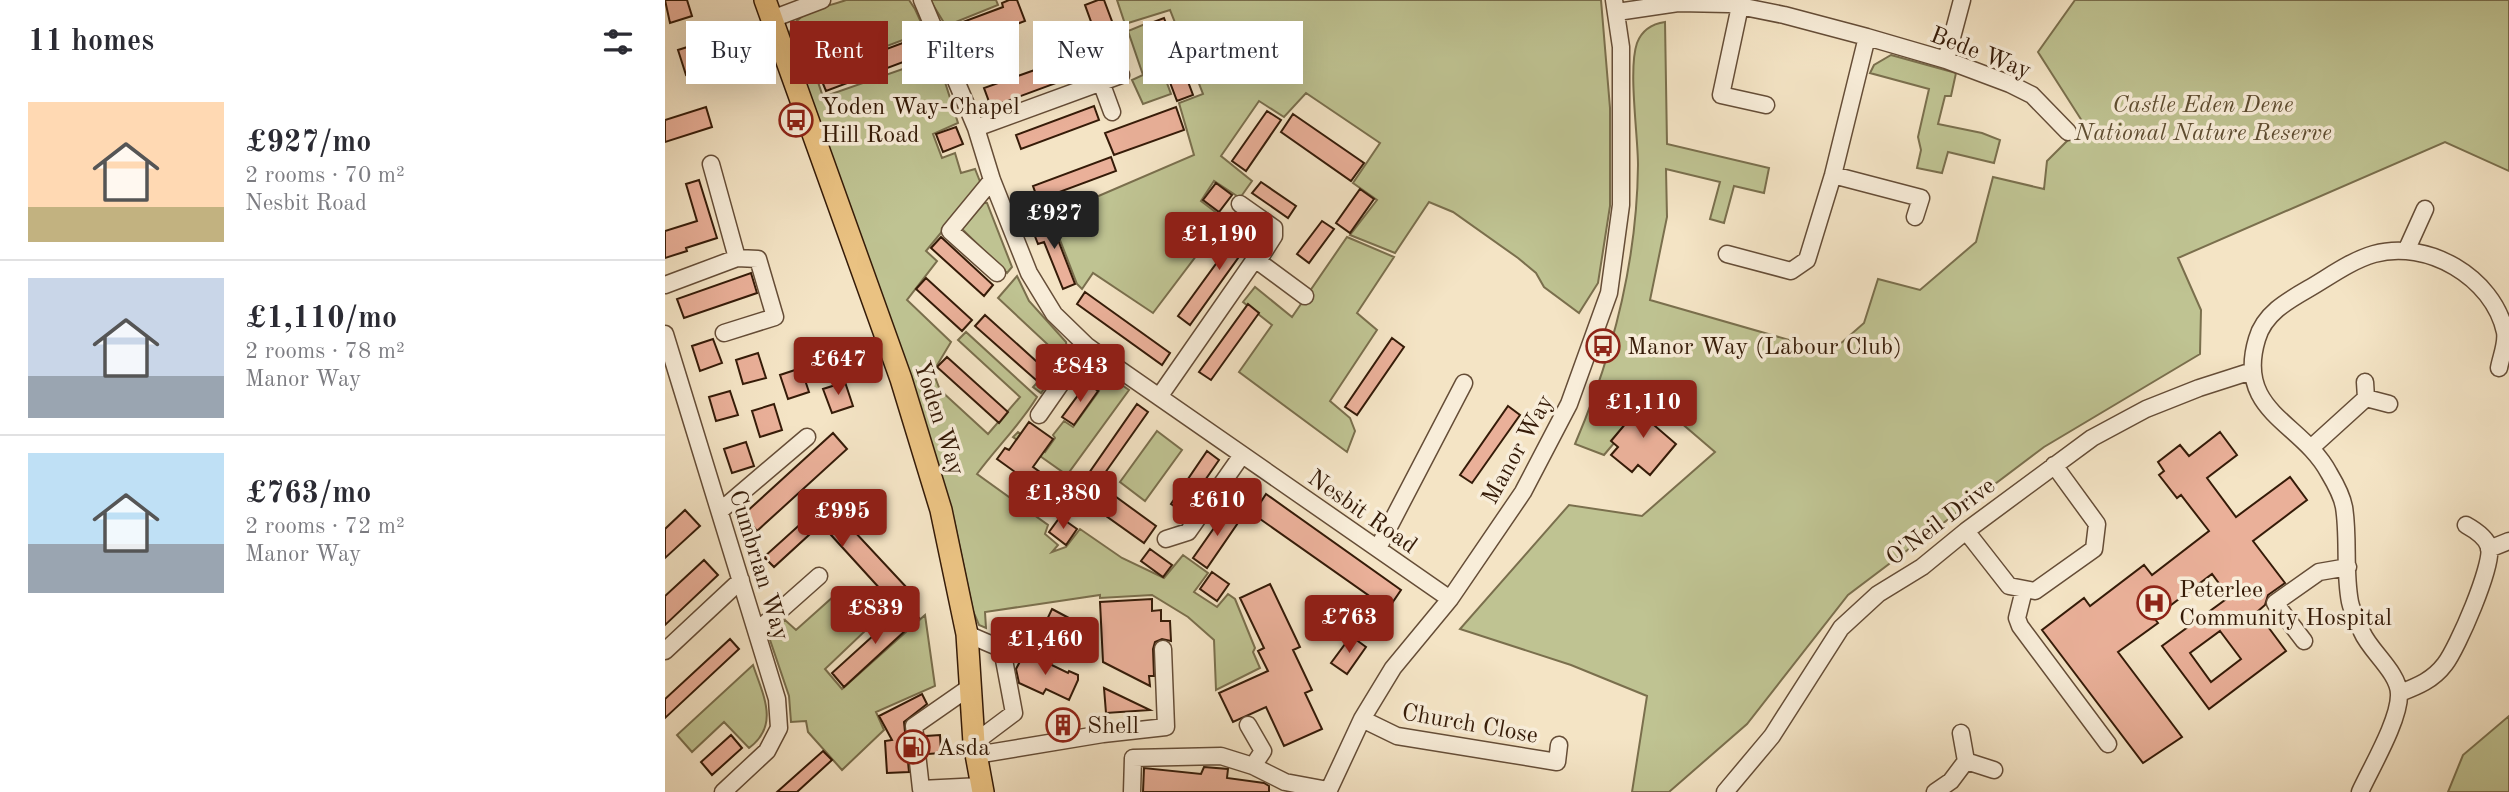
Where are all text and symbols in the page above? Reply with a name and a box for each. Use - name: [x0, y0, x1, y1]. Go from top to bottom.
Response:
- chip: Buy: [686, 21, 776, 84]
- chip: Rent: [790, 21, 888, 84]
- chip: Filters: [902, 21, 1019, 84]
- chip: New: [1033, 21, 1129, 84]
- chip: Apartment: [1143, 21, 1303, 84]
- icon: filters: [599, 23, 637, 61]
- street label: Bede Way: [1927, 24, 2034, 84]
- text: 11 homes: [28, 27, 154, 57]
- park label: Castle Eden Dene National Nature Reserve: [2073, 94, 2332, 146]
- place label: Yoden Way-Chapel Hill Road: [821, 96, 1020, 148]
- bus stop icon: Yoden Way-Chapel Hill Road: [777, 101, 815, 139]
- text: £927/mo: [245, 128, 371, 158]
- icon: home: [84, 130, 168, 214]
- text: 2 rooms · 70 m²: [245, 164, 405, 187]
- pin: £927: [1013, 191, 1095, 251]
- text: Nesbit Road: [245, 192, 367, 215]
- text: £927: [1026, 202, 1082, 225]
- pin: £1,190: [1162, 212, 1276, 272]
- text: £1,190: [1181, 223, 1257, 246]
- text: £1,110/mo: [245, 304, 397, 334]
- icon: home: [84, 306, 168, 390]
- bus stop icon: Manor Way (Labour Club): [1584, 327, 1622, 365]
- place label: Manor Way (Labour Club): [1627, 336, 1902, 360]
- pin: £647: [797, 338, 879, 397]
- text: 2 rooms · 78 m²: [245, 340, 405, 363]
- pin: £843: [1039, 344, 1121, 404]
- text: £647: [810, 348, 866, 371]
- text: £843: [1052, 355, 1108, 378]
- street label: Yoden Way: [908, 358, 968, 479]
- text: Manor Way: [245, 368, 361, 391]
- pin: £1,110: [1586, 380, 1700, 440]
- street label: Manor Way: [1479, 391, 1559, 509]
- text: £1,110: [1605, 391, 1681, 414]
- street label: Nesbit Road: [1303, 466, 1421, 559]
- pin: £1,380: [1006, 472, 1120, 531]
- street label: O'Neil Drive: [1882, 474, 2000, 571]
- pin: £610: [1176, 478, 1258, 538]
- text: £763/mo: [245, 479, 371, 509]
- icon: home: [84, 481, 168, 565]
- text: £1,380: [1025, 482, 1101, 505]
- street label: Cumbrian Way: [724, 487, 792, 644]
- text: £610: [1189, 489, 1245, 512]
- pin: £995: [801, 490, 883, 549]
- text: £995: [814, 500, 870, 523]
- text: 2 rooms · 72 m²: [245, 515, 405, 538]
- text: Manor Way: [245, 543, 361, 566]
- place label: Peterlee Community Hospital: [2179, 579, 2392, 631]
- hospital icon: Peterlee Community Hospital: [2135, 584, 2173, 622]
- pin: £839: [834, 586, 916, 646]
- pin: £763: [1308, 596, 1390, 655]
- text: £839: [847, 597, 903, 620]
- text: £763: [1321, 606, 1377, 629]
- pin: £1,460: [988, 618, 1102, 677]
- text: £1,460: [1007, 628, 1083, 651]
- street label: Church Close: [1400, 701, 1540, 749]
- building icon: Shell: [1044, 706, 1082, 744]
- place label: Shell: [1087, 715, 1139, 739]
- fuel station icon: Asda: [894, 728, 932, 766]
- place label: Asda: [937, 737, 990, 761]

